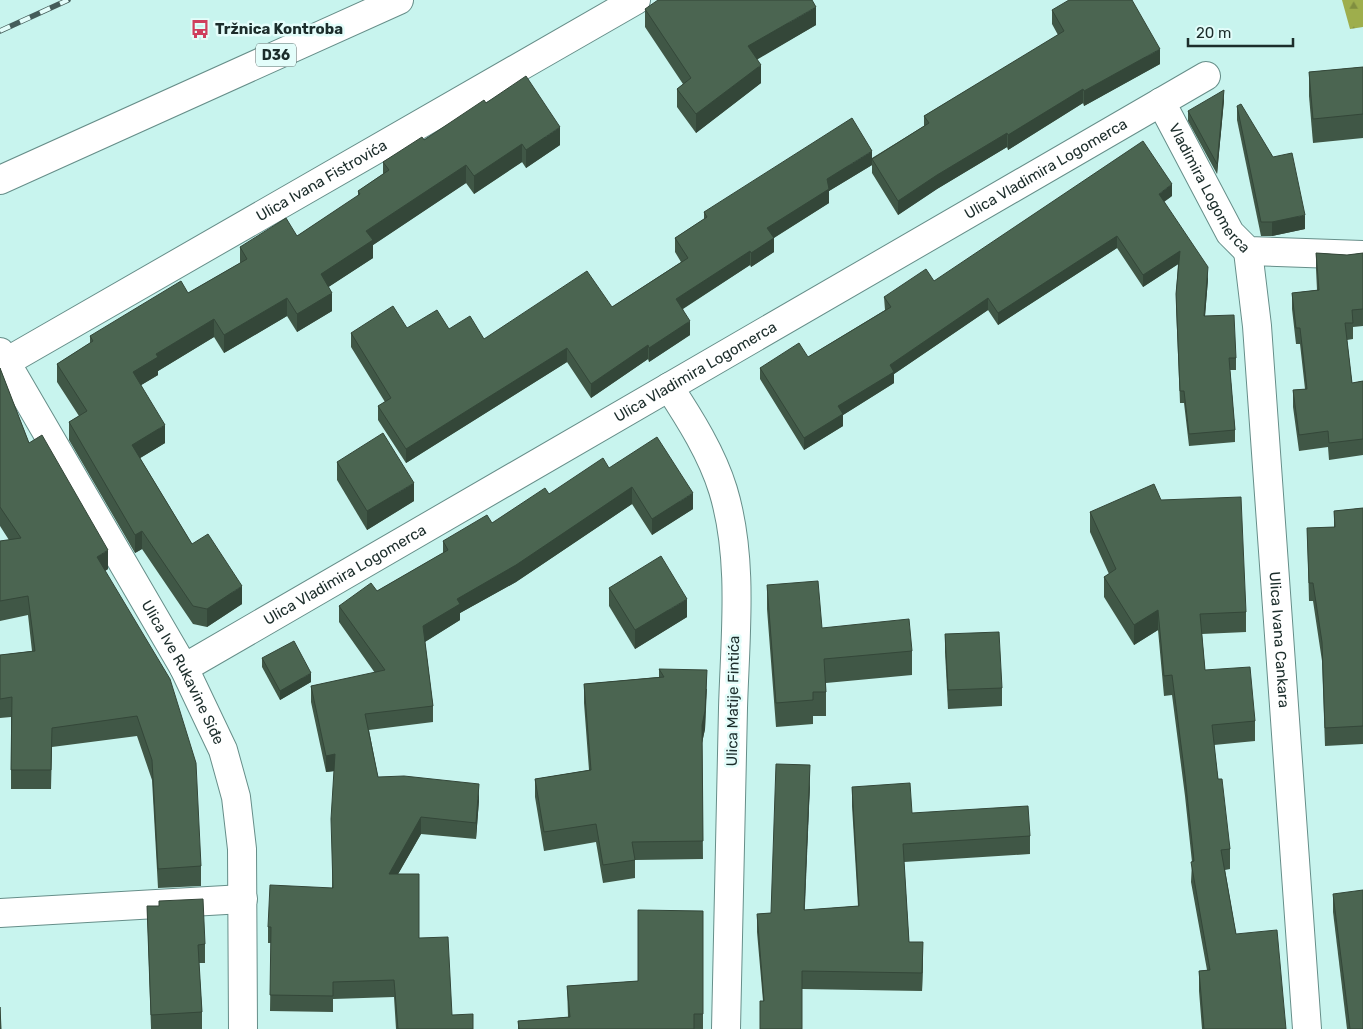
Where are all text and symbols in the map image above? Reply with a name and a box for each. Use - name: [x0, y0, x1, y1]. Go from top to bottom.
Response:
- scale bar: [1188, 15, 1293, 47]
- bus stop icon: Tržnica Kontroba: [189, 18, 211, 40]
- place label: Tržnica Kontroba: [215, 20, 343, 38]
- text: 20 m: [1196, 24, 1231, 42]
- road number: D36: [256, 44, 296, 66]
- street label: Ulica Vladimira Logomerca: [961, 115, 1130, 223]
- street label: Vladimira Logomerca: [1165, 120, 1254, 257]
- street label: Ulica Ivana Fistrovića: [253, 136, 390, 225]
- street label: Ulica Vladimira Logomerca: [611, 318, 780, 426]
- street label: Ulica Vladimira Logomerca: [260, 521, 429, 629]
- street label: Ulica Ivana Cankara: [1265, 571, 1293, 708]
- street label: Ulica Ive Rukavine Siđe: [138, 597, 228, 747]
- street label: Ulica Matije Fintića: [723, 635, 743, 767]

